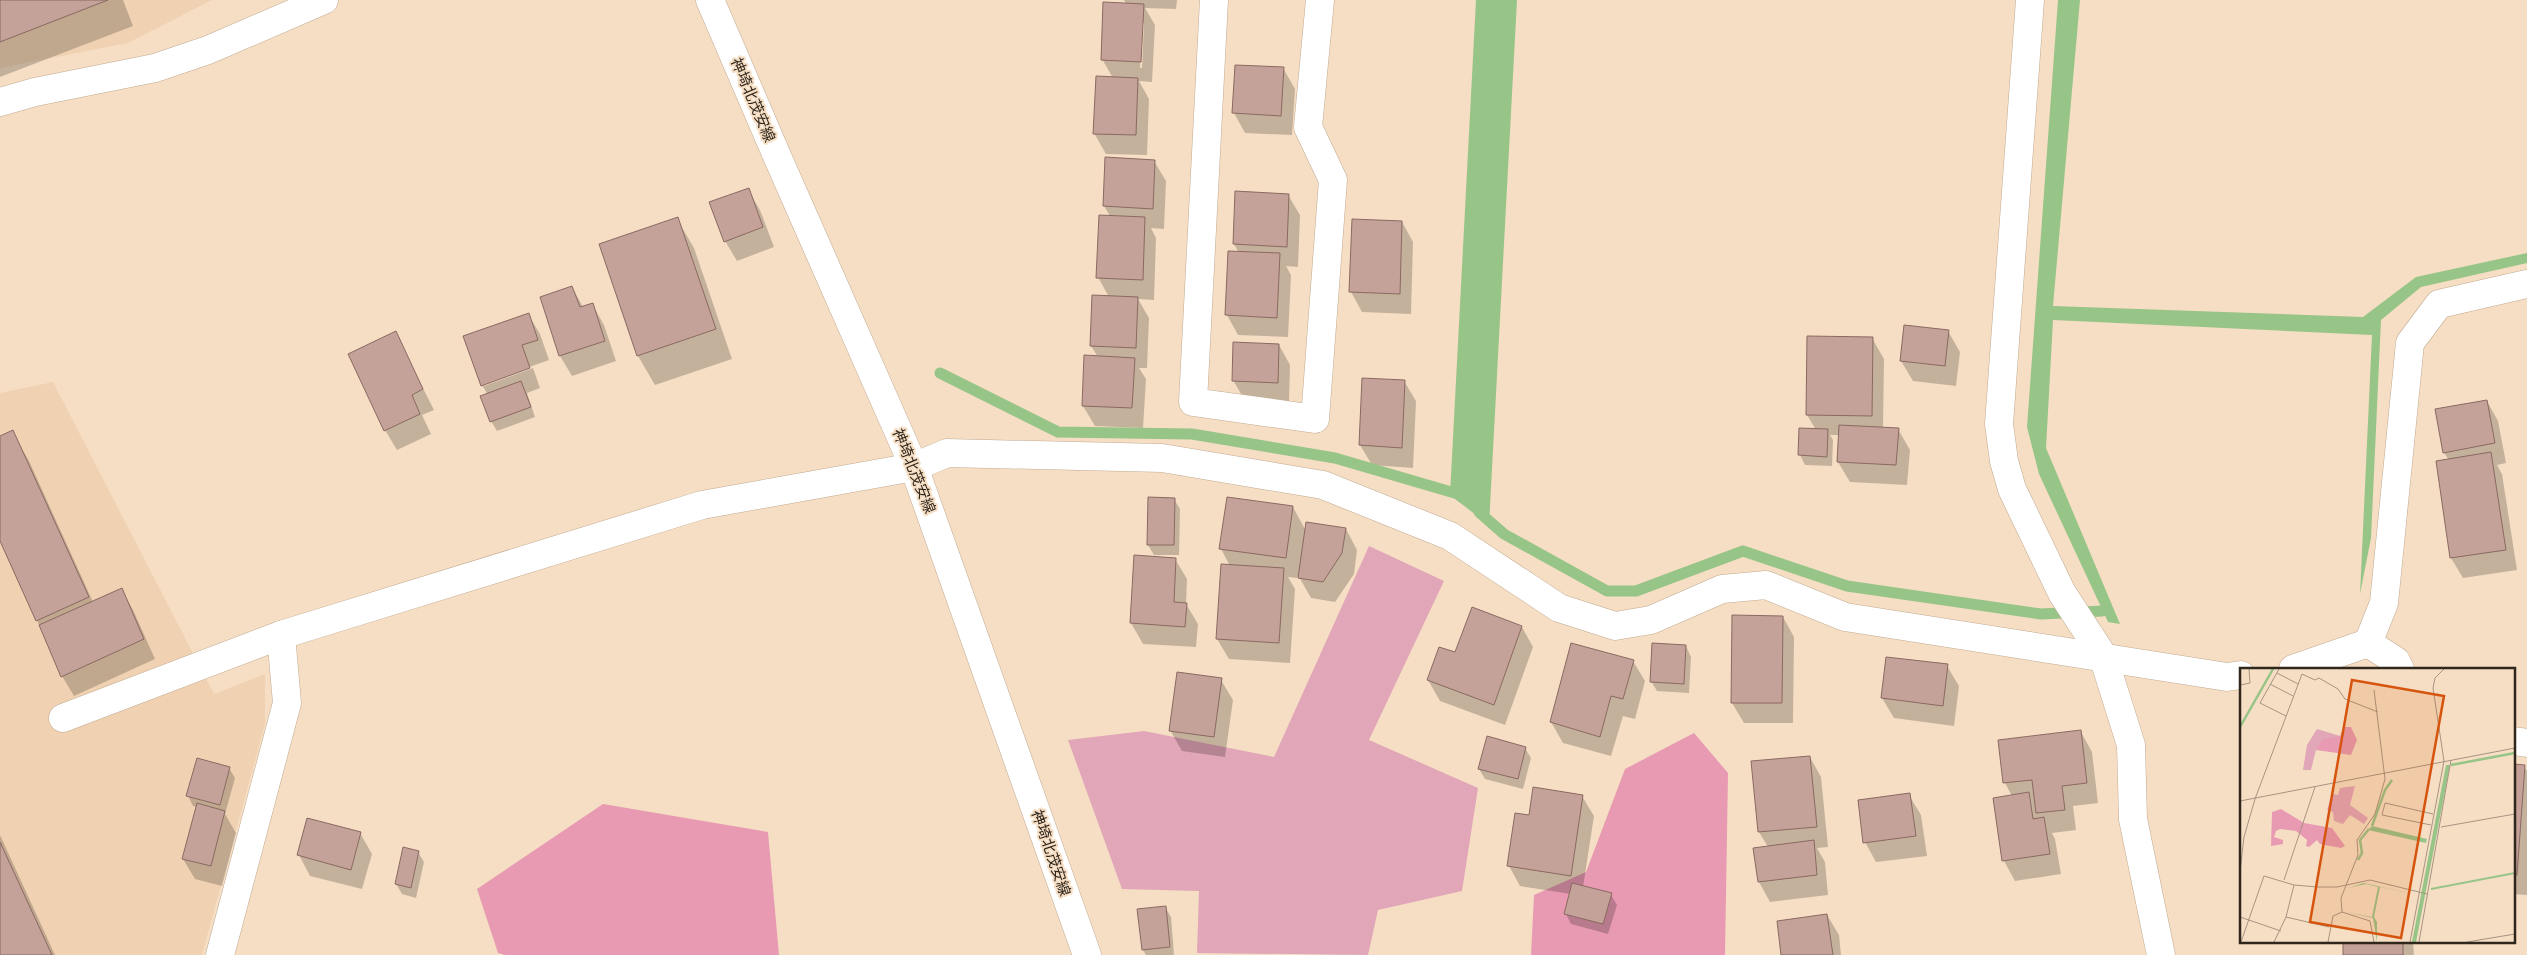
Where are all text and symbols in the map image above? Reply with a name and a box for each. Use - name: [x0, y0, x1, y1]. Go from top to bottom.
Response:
- street label: 神埼北茂安線: [728, 55, 780, 145]
- street label: 神埼北茂安線: [890, 426, 940, 516]
- inset map: [2240, 668, 2514, 942]
- street label: 神埼北茂安線: [1029, 807, 1075, 898]

